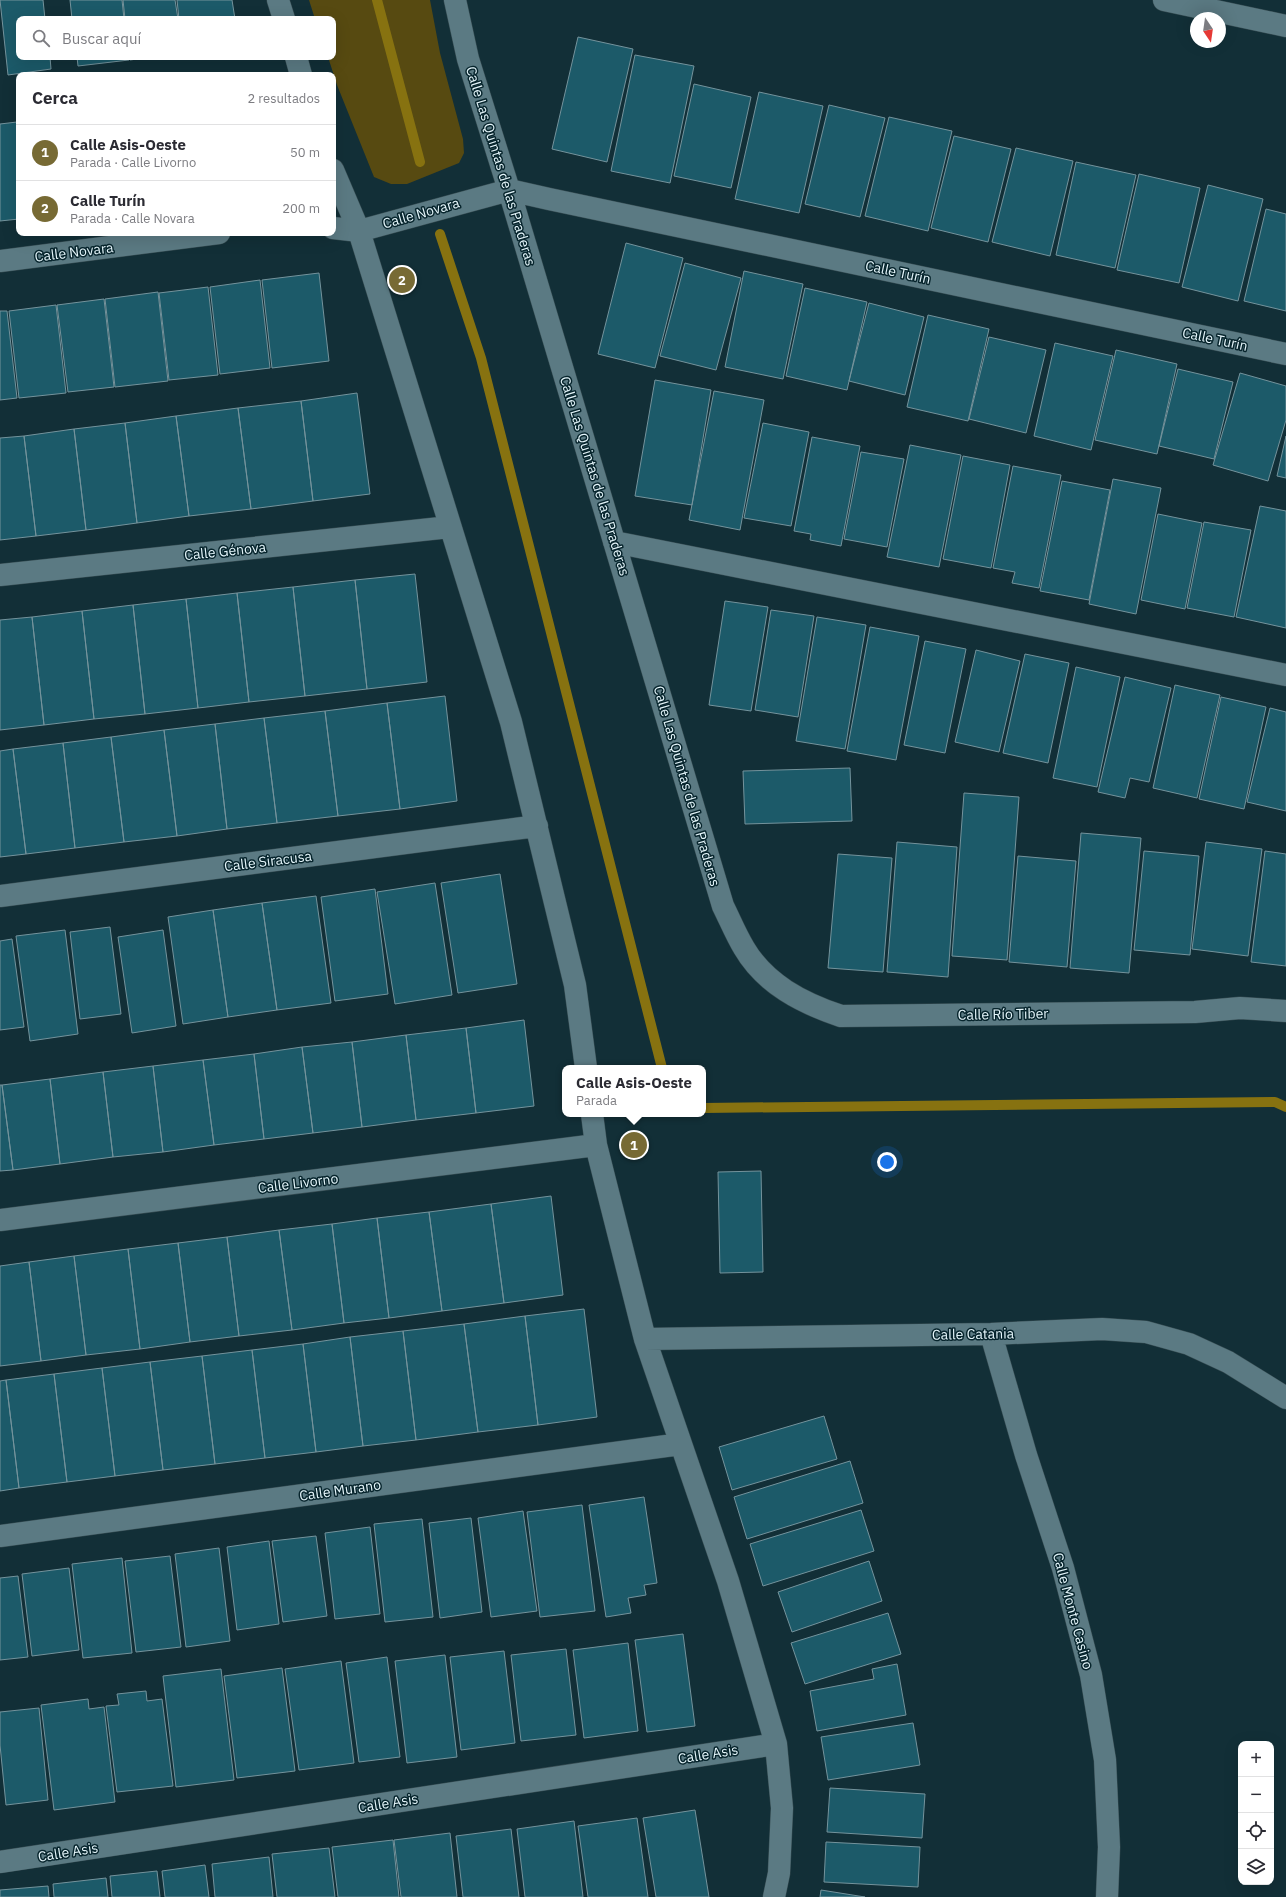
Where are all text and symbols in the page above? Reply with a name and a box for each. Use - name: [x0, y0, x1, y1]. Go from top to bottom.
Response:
- north arrow: [1190, 12, 1226, 48]
- search box: [16, 16, 336, 60]
- icon: search: [30, 27, 52, 49]
- text: Buscar aquí: [62, 29, 141, 48]
- street label: Calle Las Quintas de las Praderas: [462, 64, 540, 268]
- text: Cerca: [32, 87, 78, 109]
- text: 2 resultados: [247, 90, 320, 107]
- text: Calle Asis-Oeste: [70, 135, 186, 154]
- text: 1: [41, 144, 49, 161]
- text: 50 m: [290, 144, 320, 161]
- text: Parada · Calle Livorno: [70, 154, 196, 171]
- text: Calle Turín: [70, 191, 146, 210]
- street label: Calle Novara: [380, 193, 462, 233]
- text: 2: [41, 200, 49, 217]
- text: 200 m: [282, 200, 320, 217]
- text: Parada · Calle Novara: [70, 210, 195, 227]
- street label: Calle Novara: [34, 238, 115, 266]
- street label: Calle Turín: [864, 256, 932, 288]
- pin: 2: [389, 265, 415, 295]
- street label: Calle Turín: [1181, 323, 1249, 355]
- street label: Calle Las Quintas de las Praderas: [556, 374, 634, 578]
- street label: Calle Génova: [183, 538, 267, 564]
- street label: Calle Las Quintas de las Praderas: [650, 684, 724, 888]
- street label: Calle Siracusa: [223, 847, 313, 875]
- street label: Calle Río Tiber: [957, 1004, 1049, 1024]
- popup: [562, 1065, 706, 1117]
- text: Calle Asis-Oeste: [576, 1073, 692, 1092]
- text: Parada: [576, 1092, 617, 1109]
- pin: 1: [621, 1130, 647, 1160]
- your location: [877, 1152, 897, 1172]
- street label: Calle Livorno: [257, 1169, 339, 1197]
- street label: Calle Catania: [932, 1324, 1015, 1344]
- street label: Calle Murano: [298, 1475, 382, 1505]
- street label: Calle Monte Casino: [1049, 1551, 1097, 1671]
- street label: Calle Asis: [677, 1740, 740, 1768]
- map controls: [1238, 1741, 1274, 1885]
- button: +: [1238, 1741, 1274, 1777]
- button: −: [1238, 1777, 1274, 1813]
- street label: Calle Asis: [357, 1789, 420, 1817]
- button: locate: [1238, 1813, 1274, 1849]
- street label: Calle Asis: [37, 1838, 100, 1866]
- button: layers: [1238, 1849, 1274, 1885]

